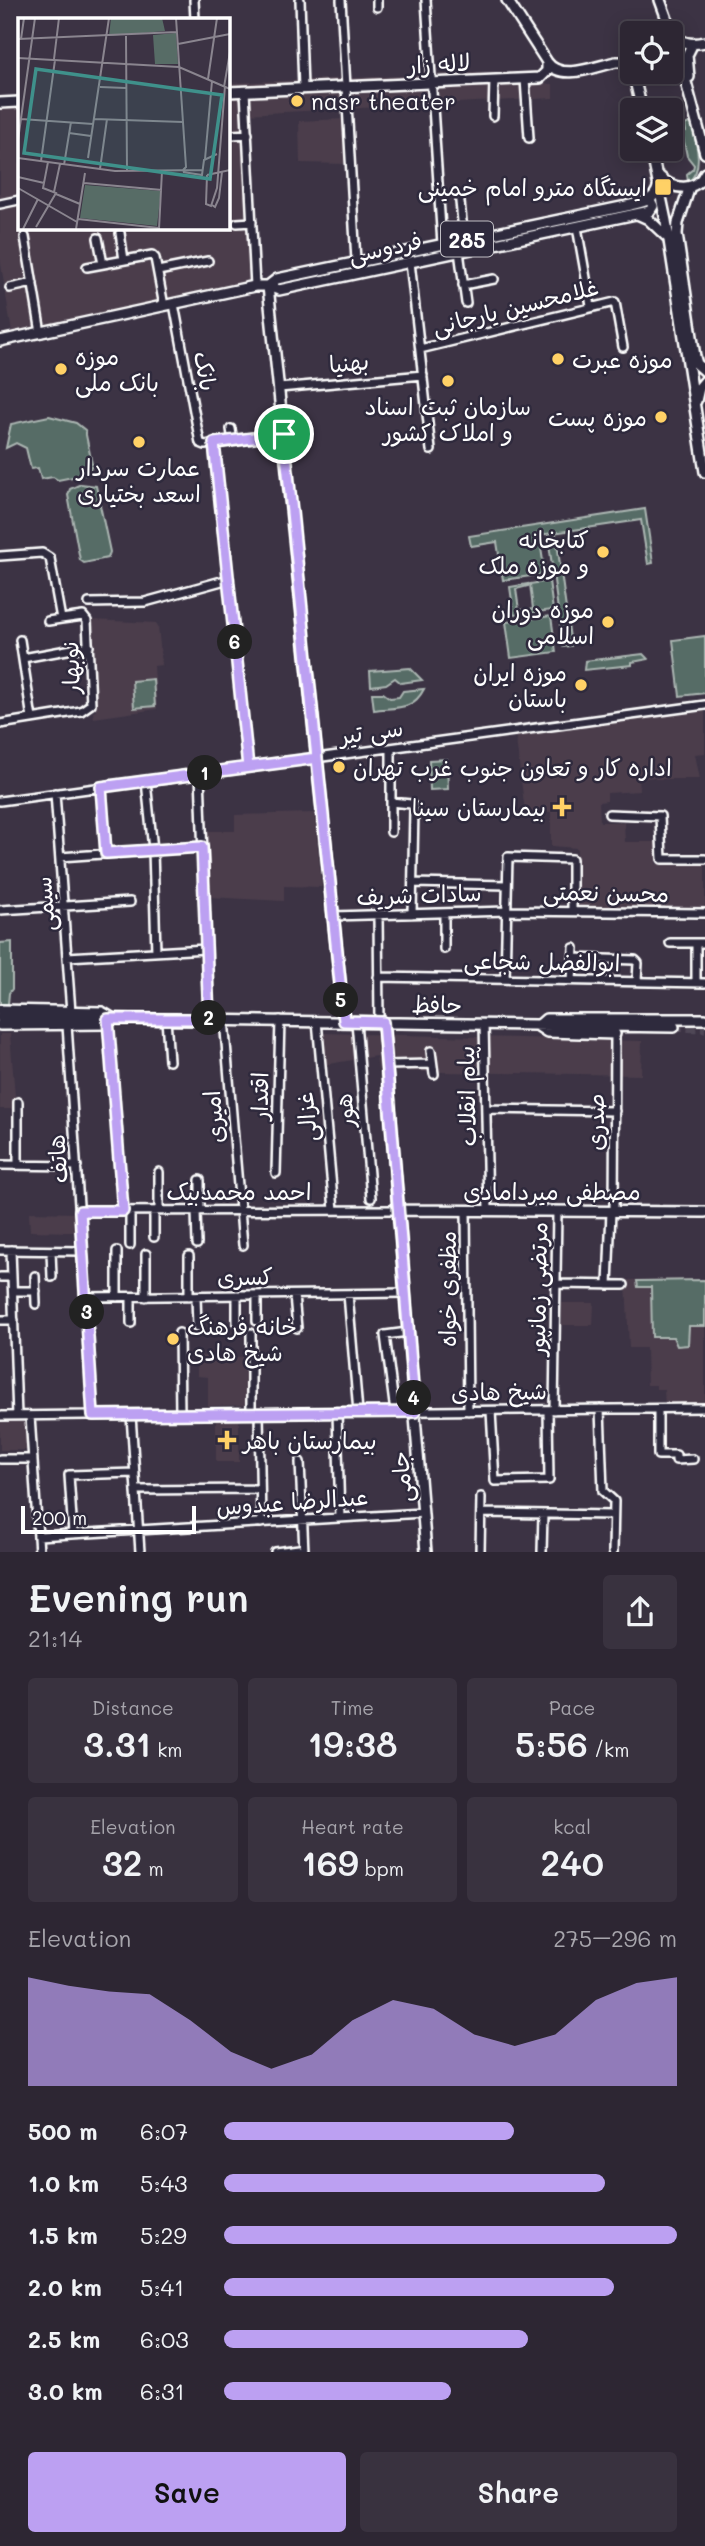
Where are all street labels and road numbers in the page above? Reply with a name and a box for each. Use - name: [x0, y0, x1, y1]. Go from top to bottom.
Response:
- street label: لاله زار: [405, 46, 471, 80]
- road number: 285: [441, 222, 493, 256]
- street label: فردوسی: [345, 225, 425, 270]
- street label: غلامحسین یارجانی: [429, 271, 601, 342]
- street label: بهنیا: [328, 345, 370, 379]
- street label: بانک: [188, 349, 224, 393]
- street label: نوبهار: [54, 641, 86, 696]
- street label: سی تیر: [335, 712, 405, 752]
- street label: سیمی: [27, 875, 62, 932]
- street label: محسن نعمتی: [543, 876, 669, 909]
- street label: سادات شریف: [356, 877, 482, 911]
- street label: ابوالفضل شجاعی: [463, 945, 621, 978]
- street label: حافظ: [411, 989, 463, 1019]
- street label: پیام انقلاب: [450, 1045, 486, 1147]
- street label: اقتدار: [244, 1072, 274, 1122]
- street label: امیری: [196, 1089, 230, 1145]
- street label: غزالی: [289, 1091, 324, 1143]
- street label: هور: [328, 1092, 361, 1131]
- street label: صدری: [580, 1093, 610, 1151]
- street label: هاتف: [40, 1134, 74, 1184]
- street label: احمد محمدبیک: [167, 1176, 311, 1206]
- street label: مصطفی میردامادی: [463, 1176, 641, 1207]
- street label: مرتضی زمانپور: [521, 1222, 554, 1358]
- street label: مظفری خواه: [432, 1231, 462, 1347]
- street label: کسری: [217, 1261, 273, 1291]
- street label: شیخ هادی: [451, 1375, 547, 1409]
- street label: جامی: [384, 1450, 419, 1504]
- street label: عبدالرضا عبدوس: [215, 1481, 369, 1521]

